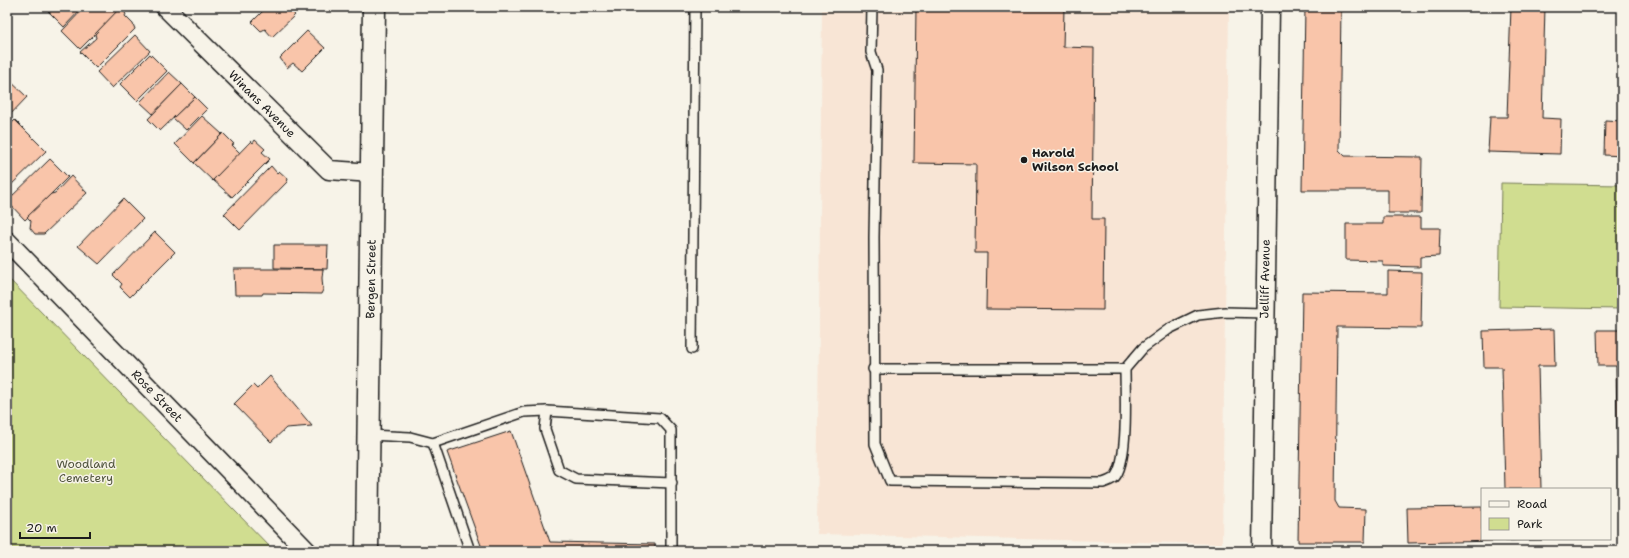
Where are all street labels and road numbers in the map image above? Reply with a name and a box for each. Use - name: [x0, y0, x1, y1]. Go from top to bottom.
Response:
- street label: Winans Avenue: [225, 67, 299, 141]
- street label: Bergen Street: [362, 239, 380, 319]
- street label: Jelliff Avenue: [1256, 239, 1274, 319]
- street label: Rose Street: [128, 366, 186, 426]

